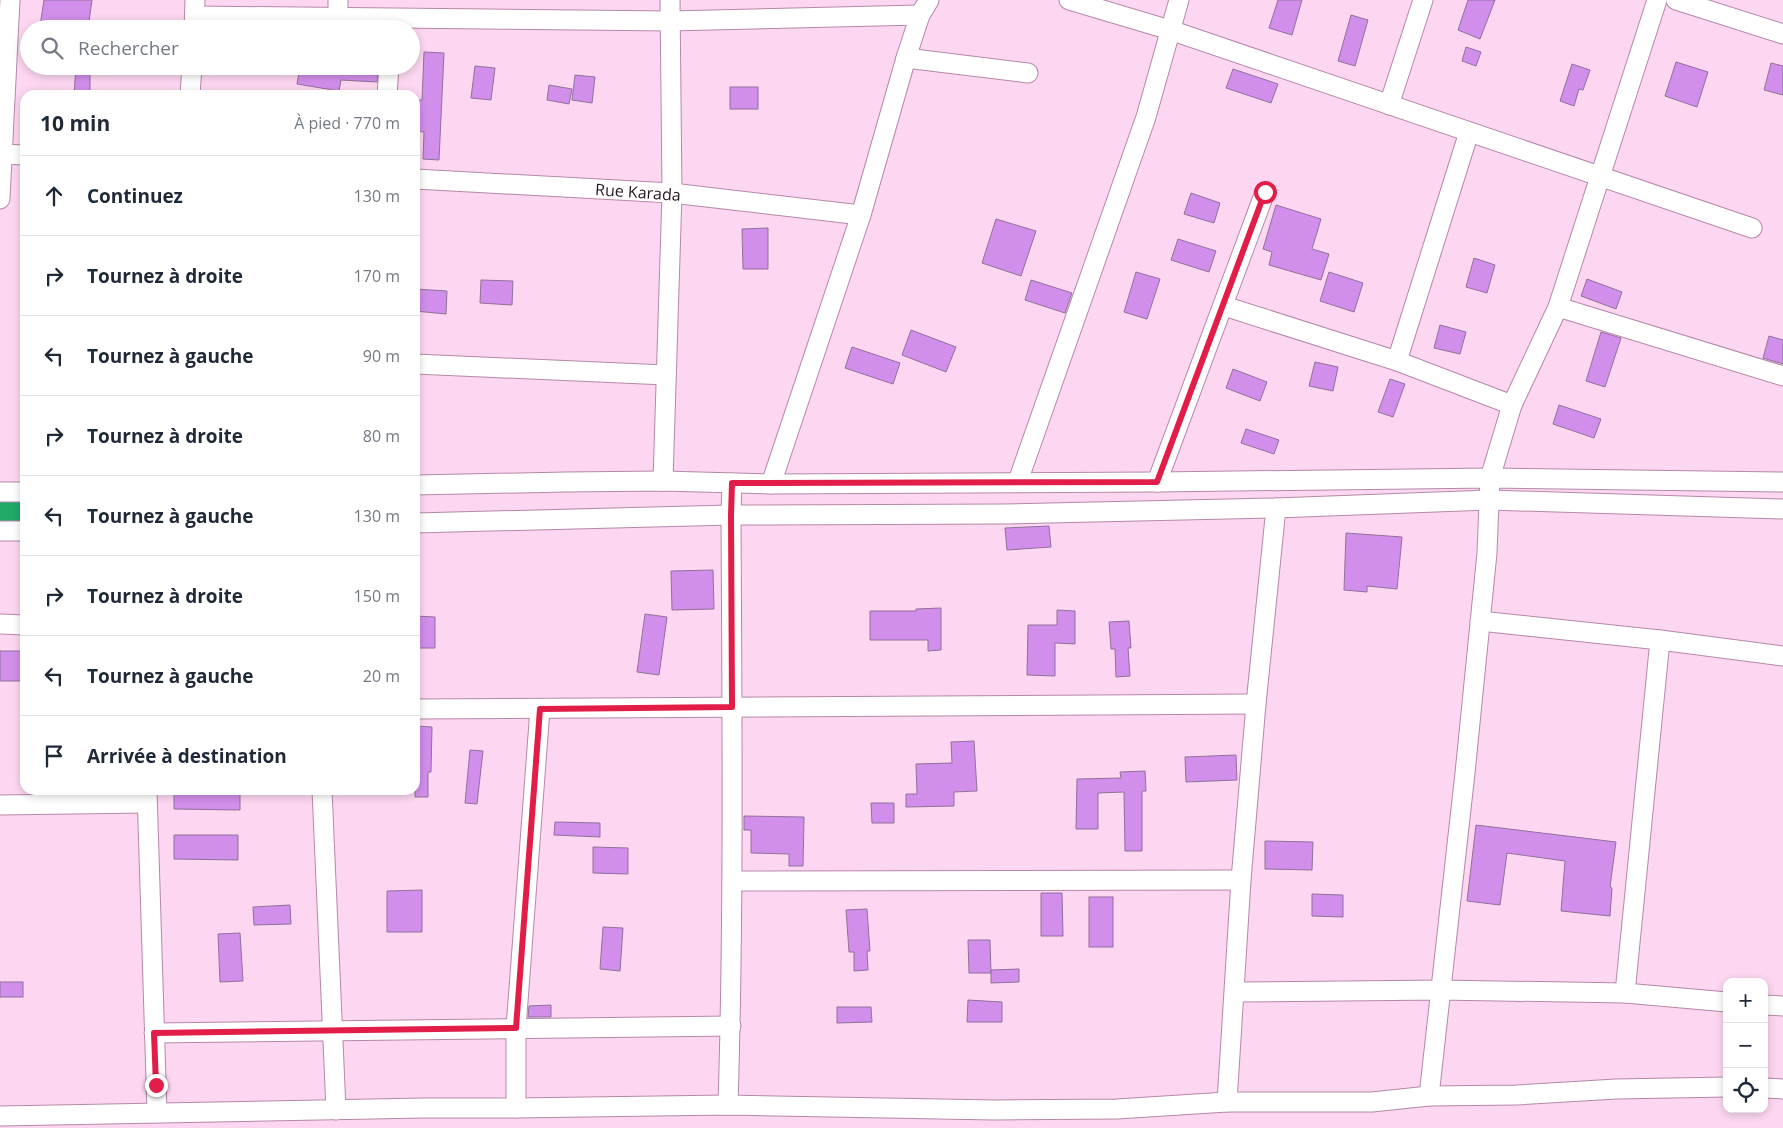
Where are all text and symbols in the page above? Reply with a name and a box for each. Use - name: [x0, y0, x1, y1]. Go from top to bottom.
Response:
- search box: [20, 20, 420, 75]
- icon: search: [38, 34, 66, 62]
- text: Rechercher: [78, 35, 179, 61]
- text: 10 min: [40, 109, 110, 137]
- text: À pied · 770 m: [294, 112, 400, 134]
- street label: Rue Karada: [595, 178, 681, 206]
- route start: [1254, 181, 1277, 204]
- icon: ahead: [40, 182, 68, 210]
- text: Continuez: [87, 183, 183, 209]
- text: 130 m: [354, 185, 400, 207]
- icon: right: [40, 262, 68, 290]
- text: Tournez à droite: [87, 263, 243, 289]
- text: 170 m: [354, 265, 400, 287]
- icon: left: [40, 342, 68, 370]
- text: Tournez à gauche: [87, 343, 253, 369]
- text: 90 m: [363, 345, 400, 367]
- icon: right: [40, 422, 68, 450]
- text: Tournez à droite: [87, 423, 243, 449]
- text: 80 m: [363, 425, 400, 447]
- icon: left: [40, 502, 68, 530]
- text: Tournez à gauche: [87, 503, 253, 529]
- text: 130 m: [354, 505, 400, 527]
- icon: right: [40, 582, 68, 610]
- text: Tournez à droite: [87, 583, 243, 609]
- text: 150 m: [354, 585, 400, 607]
- icon: left: [40, 662, 68, 690]
- text: Tournez à gauche: [87, 663, 253, 689]
- text: 20 m: [363, 665, 400, 687]
- icon: arrive: [40, 742, 68, 770]
- text: Arrivée à destination: [87, 743, 287, 769]
- map controls: [1723, 978, 1768, 1113]
- button: +: [1723, 978, 1768, 1023]
- button: −: [1723, 1023, 1768, 1068]
- button: locate: [1723, 1068, 1768, 1113]
- route end: [145, 1074, 168, 1097]

